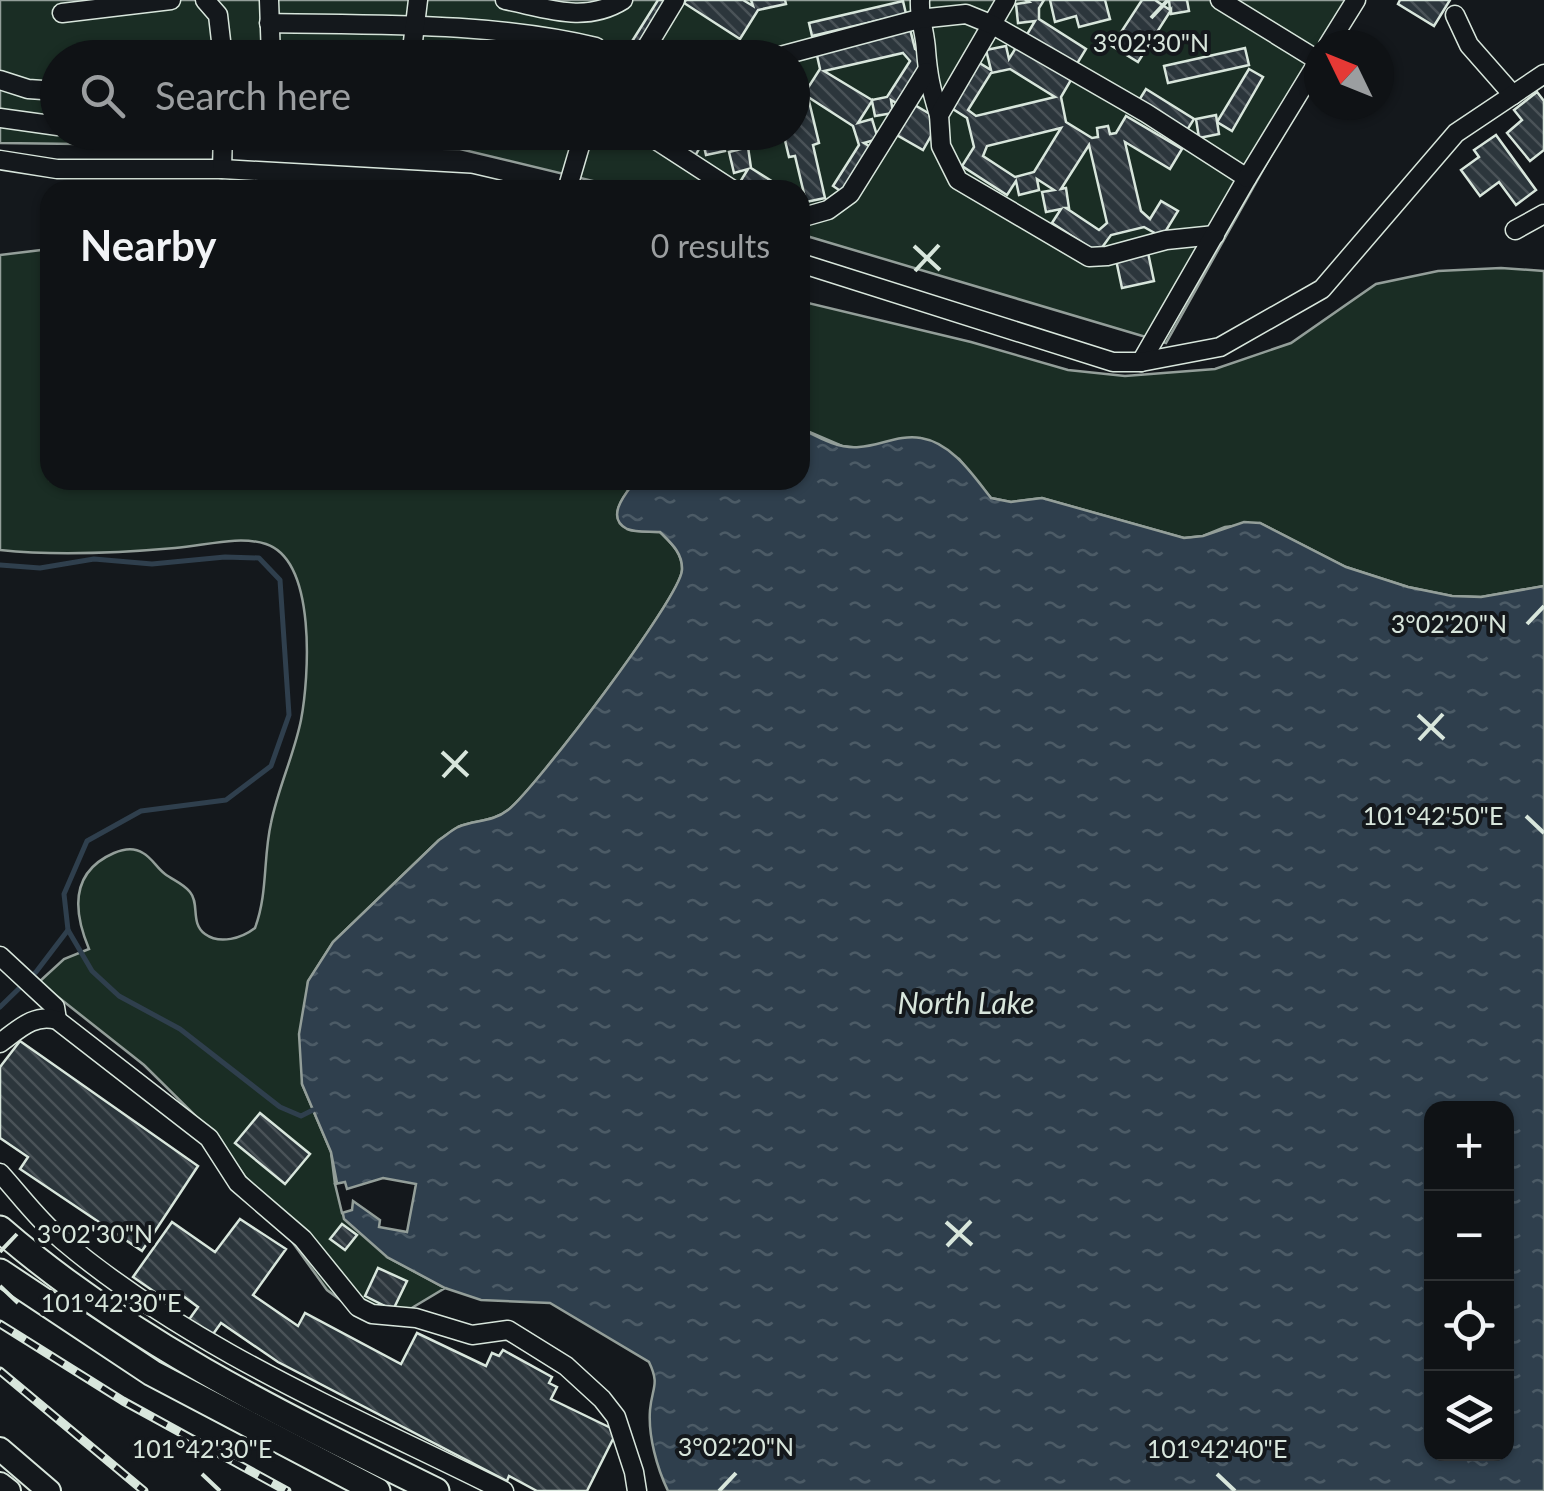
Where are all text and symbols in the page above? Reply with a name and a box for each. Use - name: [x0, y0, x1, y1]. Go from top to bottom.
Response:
- text: 3°02'30"N: [1093, 27, 1209, 57]
- north arrow: [1304, 30, 1394, 120]
- search box: [40, 40, 810, 150]
- icon: search: [75, 68, 130, 123]
- text: Search here: [155, 72, 351, 118]
- text: Nearby: [80, 220, 217, 270]
- text: 0 results: [651, 226, 770, 265]
- text: 3°02'20"N: [1391, 608, 1507, 638]
- text: 101°42'50"E: [1363, 800, 1503, 830]
- water label: North Lake: [897, 984, 1035, 1020]
- map controls: [1424, 1101, 1514, 1461]
- button: +: [1424, 1101, 1514, 1191]
- button: −: [1424, 1191, 1514, 1281]
- text: 3°02'30"N: [37, 1218, 153, 1248]
- button: locate: [1424, 1281, 1514, 1371]
- text: 101°42'30"E: [41, 1287, 181, 1317]
- button: layers: [1424, 1371, 1514, 1461]
- text: 3°02'20"N: [678, 1431, 794, 1461]
- text: 101°42'30"E: [132, 1433, 272, 1463]
- text: 101°42'40"E: [1147, 1433, 1287, 1463]

